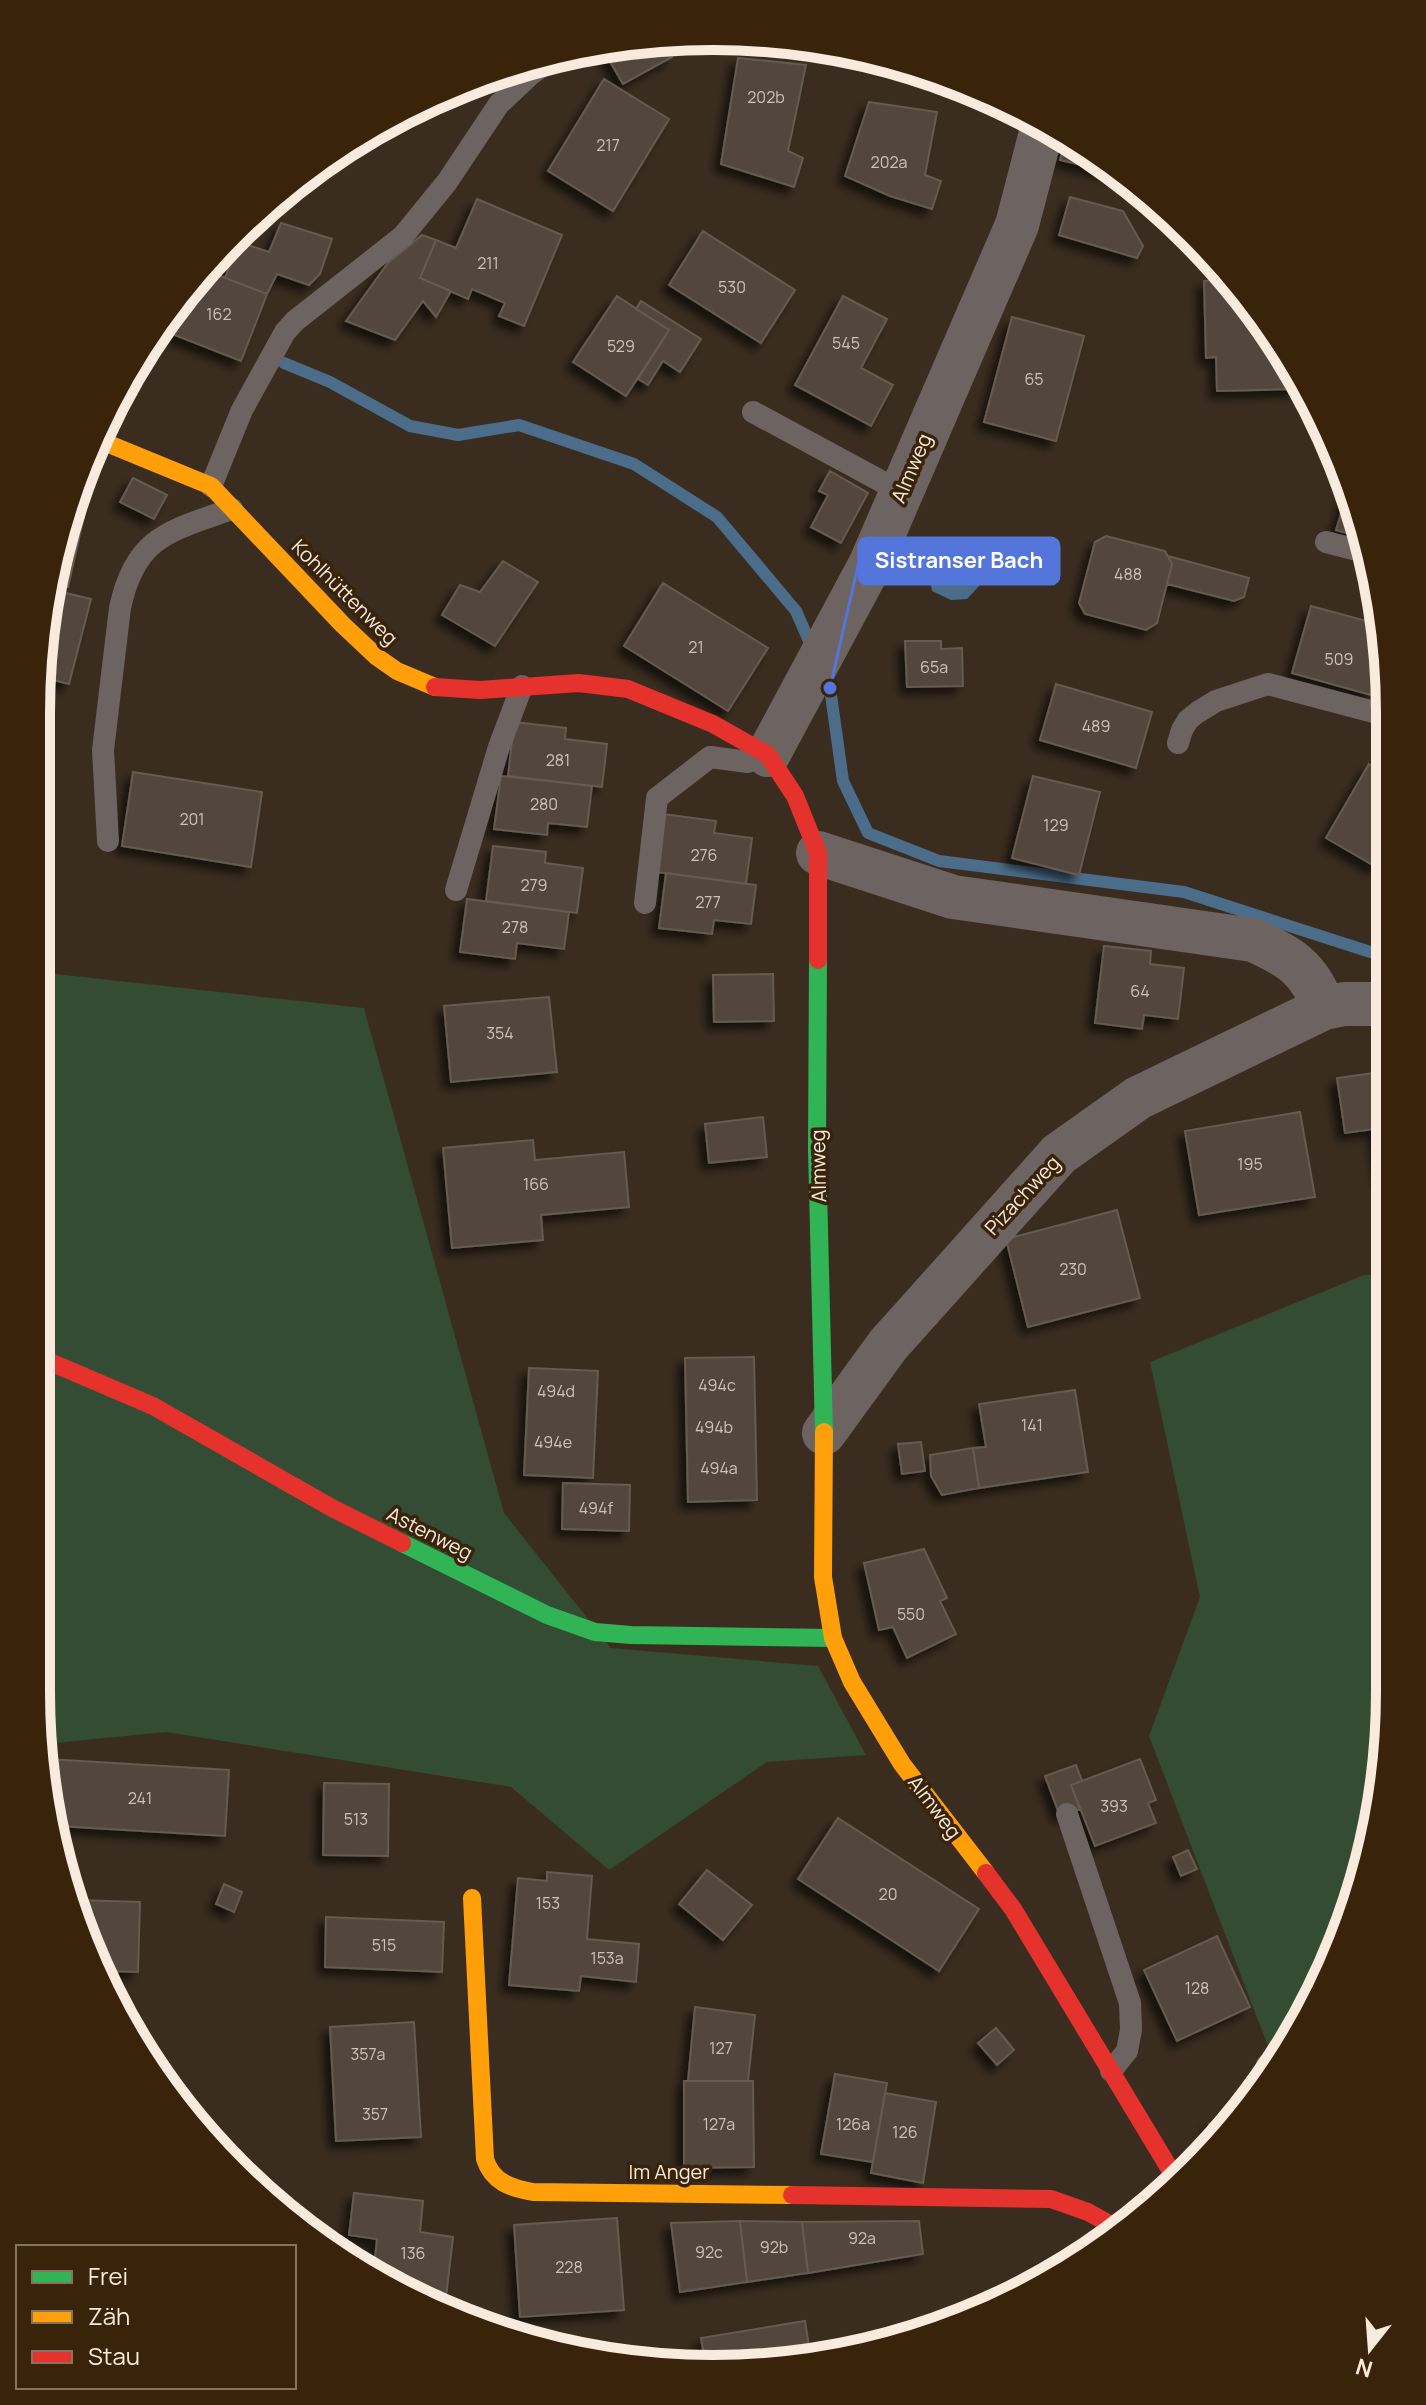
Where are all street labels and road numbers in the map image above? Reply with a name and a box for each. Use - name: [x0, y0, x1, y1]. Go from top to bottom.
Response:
- street label: Almweg: [884, 429, 938, 507]
- street label: Kohlhüttenweg: [286, 533, 404, 651]
- street label: Almweg: [804, 1129, 832, 1203]
- street label: Pizachweg: [978, 1149, 1066, 1241]
- street label: Astenweg: [383, 1500, 477, 1566]
- street label: Almweg: [902, 1770, 968, 1844]
- street label: Im Anger: [629, 2158, 709, 2185]

